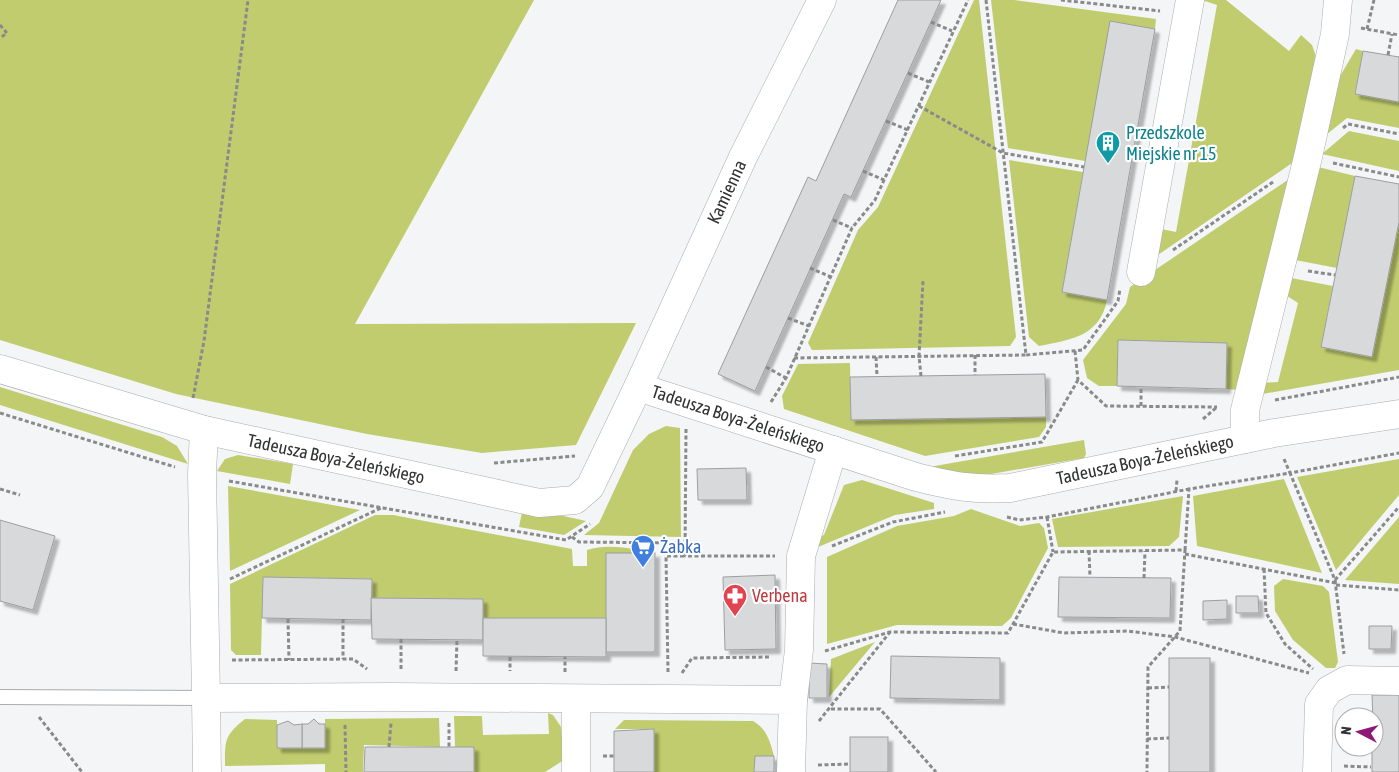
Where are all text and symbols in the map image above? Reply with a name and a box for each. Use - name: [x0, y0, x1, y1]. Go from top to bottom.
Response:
- place label: Przedszkole Miejskie nr 15: [1126, 122, 1216, 164]
- building icon: Przedszkole Miejskie nr 15: [1095, 130, 1121, 164]
- street label: Kamienna: [703, 157, 750, 227]
- street label: Tadeusza Boya-Żeleńskiego: [649, 381, 827, 456]
- street label: Tadeusza Boya-Żeleńskiego: [246, 429, 427, 488]
- street label: Tadeusza Boya-Żeleńskiego: [1054, 430, 1235, 489]
- supermarket icon: Żabka: [630, 534, 656, 568]
- place label: Żabka: [660, 536, 701, 557]
- pharmacy icon: Verbena: [722, 583, 748, 617]
- place label: Verbena: [752, 585, 808, 606]
- north arrow: [1334, 707, 1384, 757]
- text: N: [1338, 726, 1354, 736]

